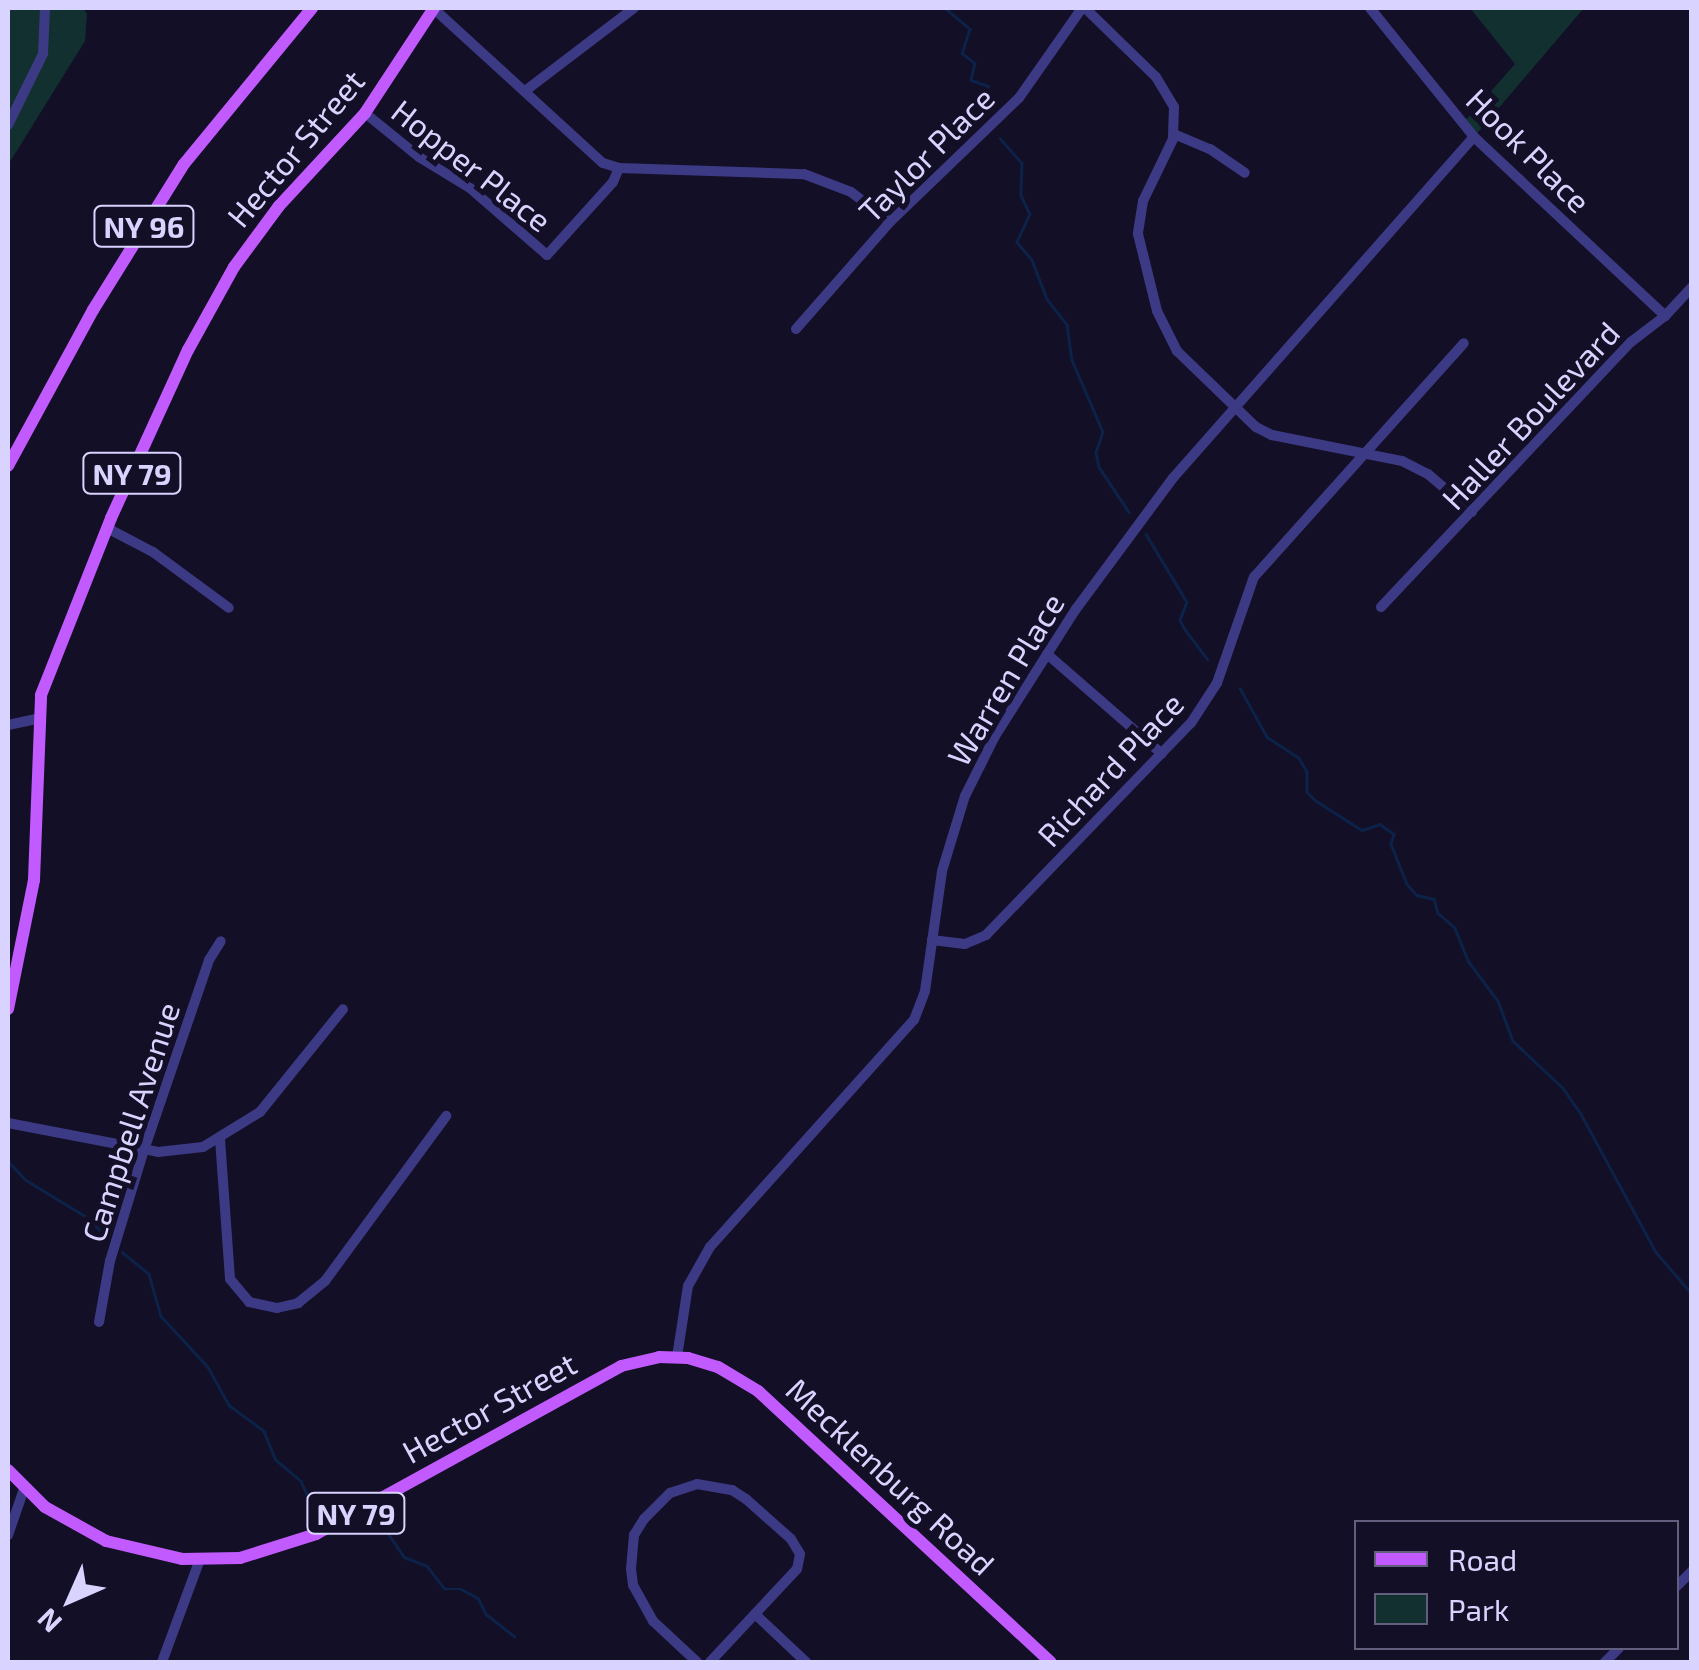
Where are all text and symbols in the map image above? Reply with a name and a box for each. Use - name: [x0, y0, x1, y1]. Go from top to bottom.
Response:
- street label: Hector Street: [218, 62, 372, 234]
- street label: Taylor Place: [850, 78, 1002, 230]
- street label: Hook Place: [1459, 80, 1599, 220]
- street label: Hopper Place: [384, 91, 560, 239]
- road number: NY 96: [92, 201, 196, 251]
- street label: Haller Boulevard: [1433, 313, 1627, 517]
- road number: NY 79: [80, 448, 184, 498]
- street label: Warren Place: [939, 586, 1071, 772]
- street label: Richard Place: [1029, 684, 1191, 854]
- street label: Campbell Avenue: [73, 997, 187, 1247]
- street label: Hector Street: [395, 1343, 583, 1471]
- street label: Mecklenburg Road: [779, 1370, 1003, 1582]
- road number: NY 79: [304, 1488, 408, 1538]
- legend: [1354, 1520, 1679, 1650]
- text: Road: [1448, 1541, 1517, 1577]
- north arrow: [20, 1550, 120, 1650]
- text: Park: [1448, 1591, 1509, 1627]
- text: N: [30, 1602, 68, 1640]

